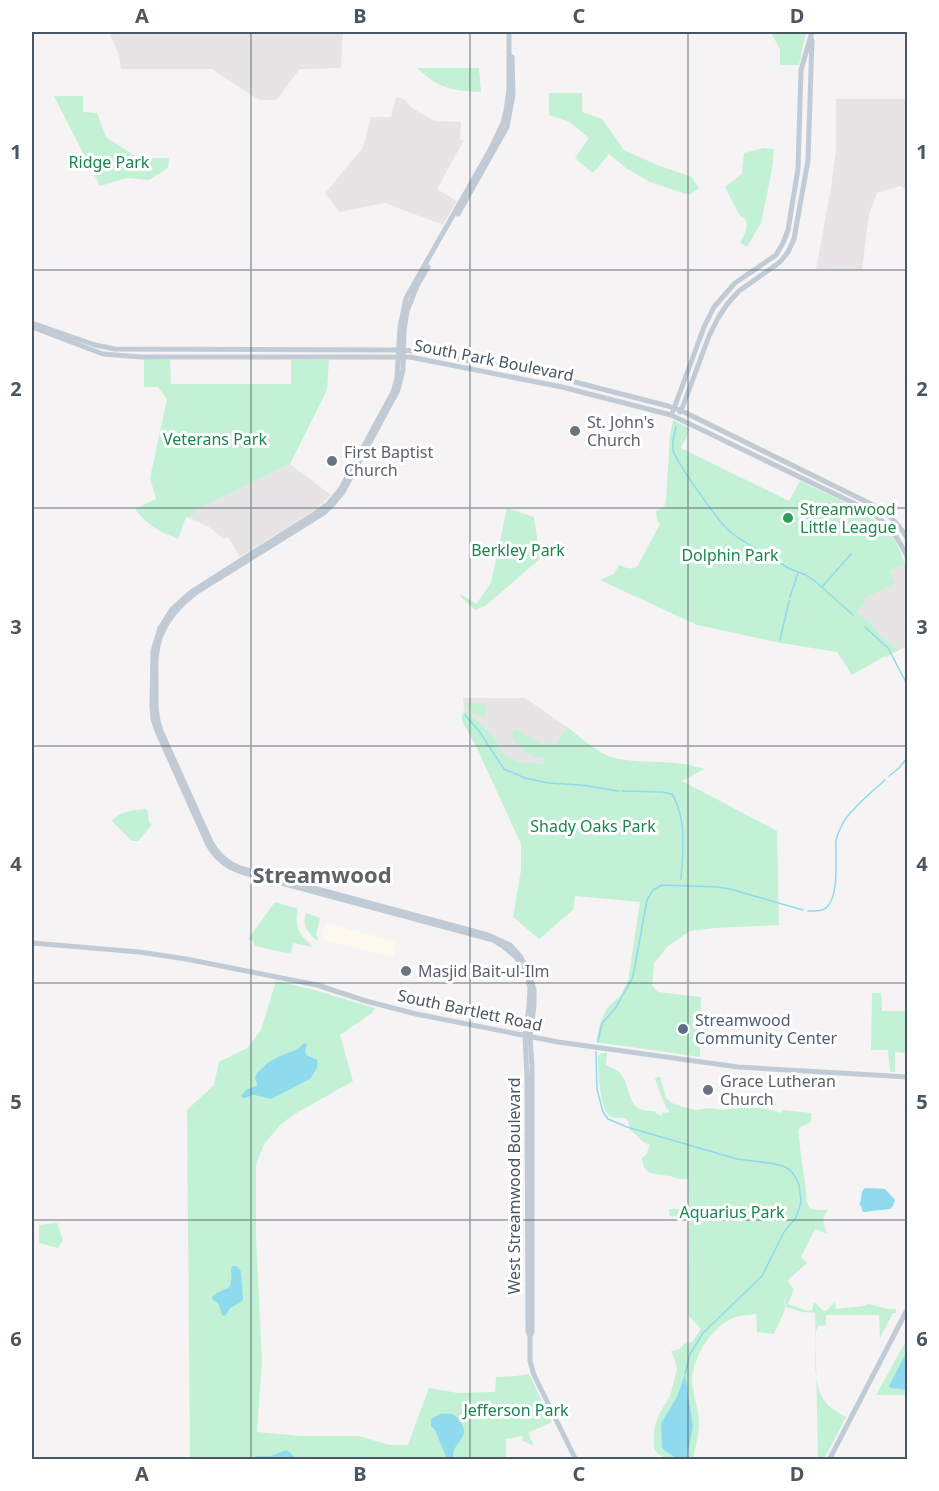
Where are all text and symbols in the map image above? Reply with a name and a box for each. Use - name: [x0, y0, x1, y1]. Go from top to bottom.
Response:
- text: A: [135, 2, 149, 29]
- text: B: [353, 2, 367, 29]
- text: C: [573, 2, 586, 29]
- text: D: [790, 2, 804, 29]
- text: 1: [10, 138, 22, 165]
- text: 1: [916, 138, 928, 165]
- park label: Ridge Park: [69, 151, 150, 173]
- street label: South Park Boulevard: [412, 334, 576, 386]
- text: 2: [10, 375, 22, 402]
- text: 2: [916, 375, 928, 402]
- place label: St. John's Church: [587, 411, 654, 451]
- marker: St. John's Church: [568, 424, 582, 438]
- park label: Veterans Park: [163, 428, 267, 450]
- place label: First Baptist Church: [344, 441, 433, 481]
- marker: First Baptist Church: [325, 454, 339, 468]
- place label: Streamwood Little League: [800, 498, 897, 538]
- marker: Streamwood Little League: [781, 511, 795, 525]
- park label: Berkley Park: [471, 539, 565, 561]
- park label: Dolphin Park: [681, 544, 779, 566]
- text: 3: [10, 613, 22, 640]
- text: 3: [916, 613, 928, 640]
- park label: Shady Oaks Park: [530, 815, 656, 837]
- text: 4: [10, 850, 22, 877]
- text: 4: [916, 850, 928, 877]
- district label: Streamwood: [252, 859, 392, 889]
- place label: Masjid Bait-ul-Ilm: [418, 960, 550, 982]
- marker: Masjid Bait-ul-Ilm: [399, 964, 413, 978]
- street label: South Bartlett Road: [396, 984, 544, 1036]
- place label: Streamwood Community Center: [695, 1009, 838, 1049]
- marker: Streamwood Community Center: [676, 1022, 690, 1036]
- place label: Grace Lutheran Church: [720, 1070, 836, 1110]
- street label: West Streamwood Boulevard: [503, 1078, 525, 1294]
- marker: Grace Lutheran Church: [701, 1083, 715, 1097]
- text: 5: [10, 1088, 22, 1115]
- text: 5: [916, 1088, 928, 1115]
- park label: Aquarius Park: [679, 1201, 785, 1223]
- text: 6: [10, 1325, 22, 1352]
- text: 6: [916, 1325, 928, 1352]
- park label: Jefferson Park: [461, 1399, 569, 1421]
- text: A: [135, 1460, 149, 1487]
- text: B: [353, 1460, 367, 1487]
- text: C: [573, 1460, 586, 1487]
- text: D: [790, 1460, 804, 1487]

